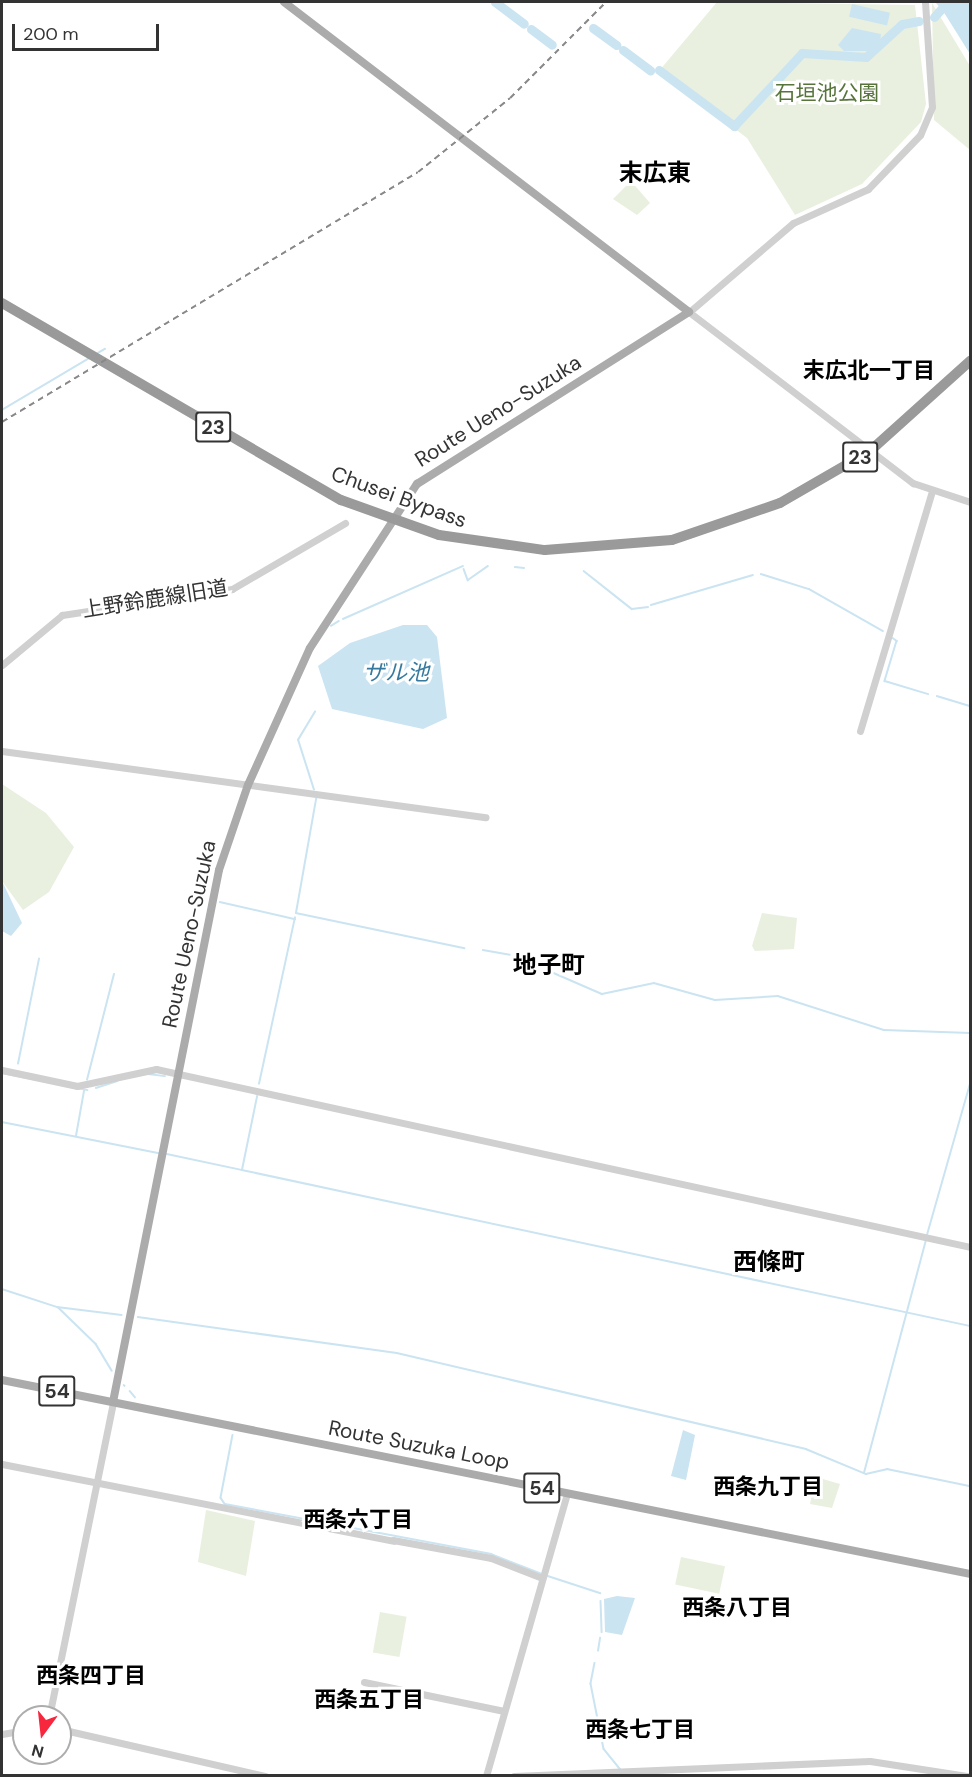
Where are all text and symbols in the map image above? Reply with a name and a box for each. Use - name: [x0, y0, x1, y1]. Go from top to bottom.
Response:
- scale bar: [15, 12, 162, 50]
- text: 200 m: [23, 22, 79, 46]
- park label: 石垣池公園: [775, 80, 879, 106]
- district label: 末広東: [619, 159, 691, 187]
- street label: Route Ueno-Suzuka: [410, 350, 586, 472]
- district label: 末広北一丁目: [803, 358, 935, 384]
- road number: 23: [195, 410, 231, 444]
- road number: 23: [842, 440, 878, 474]
- street label: Chusei Bypass: [328, 461, 470, 533]
- street label: 上野鈴鹿線旧道: [80, 575, 230, 623]
- water label: ザル池: [363, 660, 429, 686]
- street label: Route Ueno-Suzuka: [157, 838, 221, 1030]
- district label: 地子町: [513, 951, 585, 979]
- district label: 西條町: [733, 1248, 805, 1276]
- road number: 54: [38, 1374, 76, 1408]
- street label: Route Suzuka Loop: [326, 1415, 512, 1475]
- road number: 54: [522, 1471, 562, 1505]
- district label: 西条九丁目: [713, 1474, 823, 1500]
- district label: 西条六丁目: [303, 1507, 413, 1533]
- district label: 西条八丁目: [682, 1595, 792, 1621]
- district label: 西条四丁目: [36, 1663, 146, 1689]
- district label: 西条五丁目: [314, 1687, 424, 1713]
- north arrow: [12, 1705, 72, 1765]
- district label: 西条七丁目: [585, 1717, 695, 1743]
- text: N: [29, 1739, 46, 1763]

